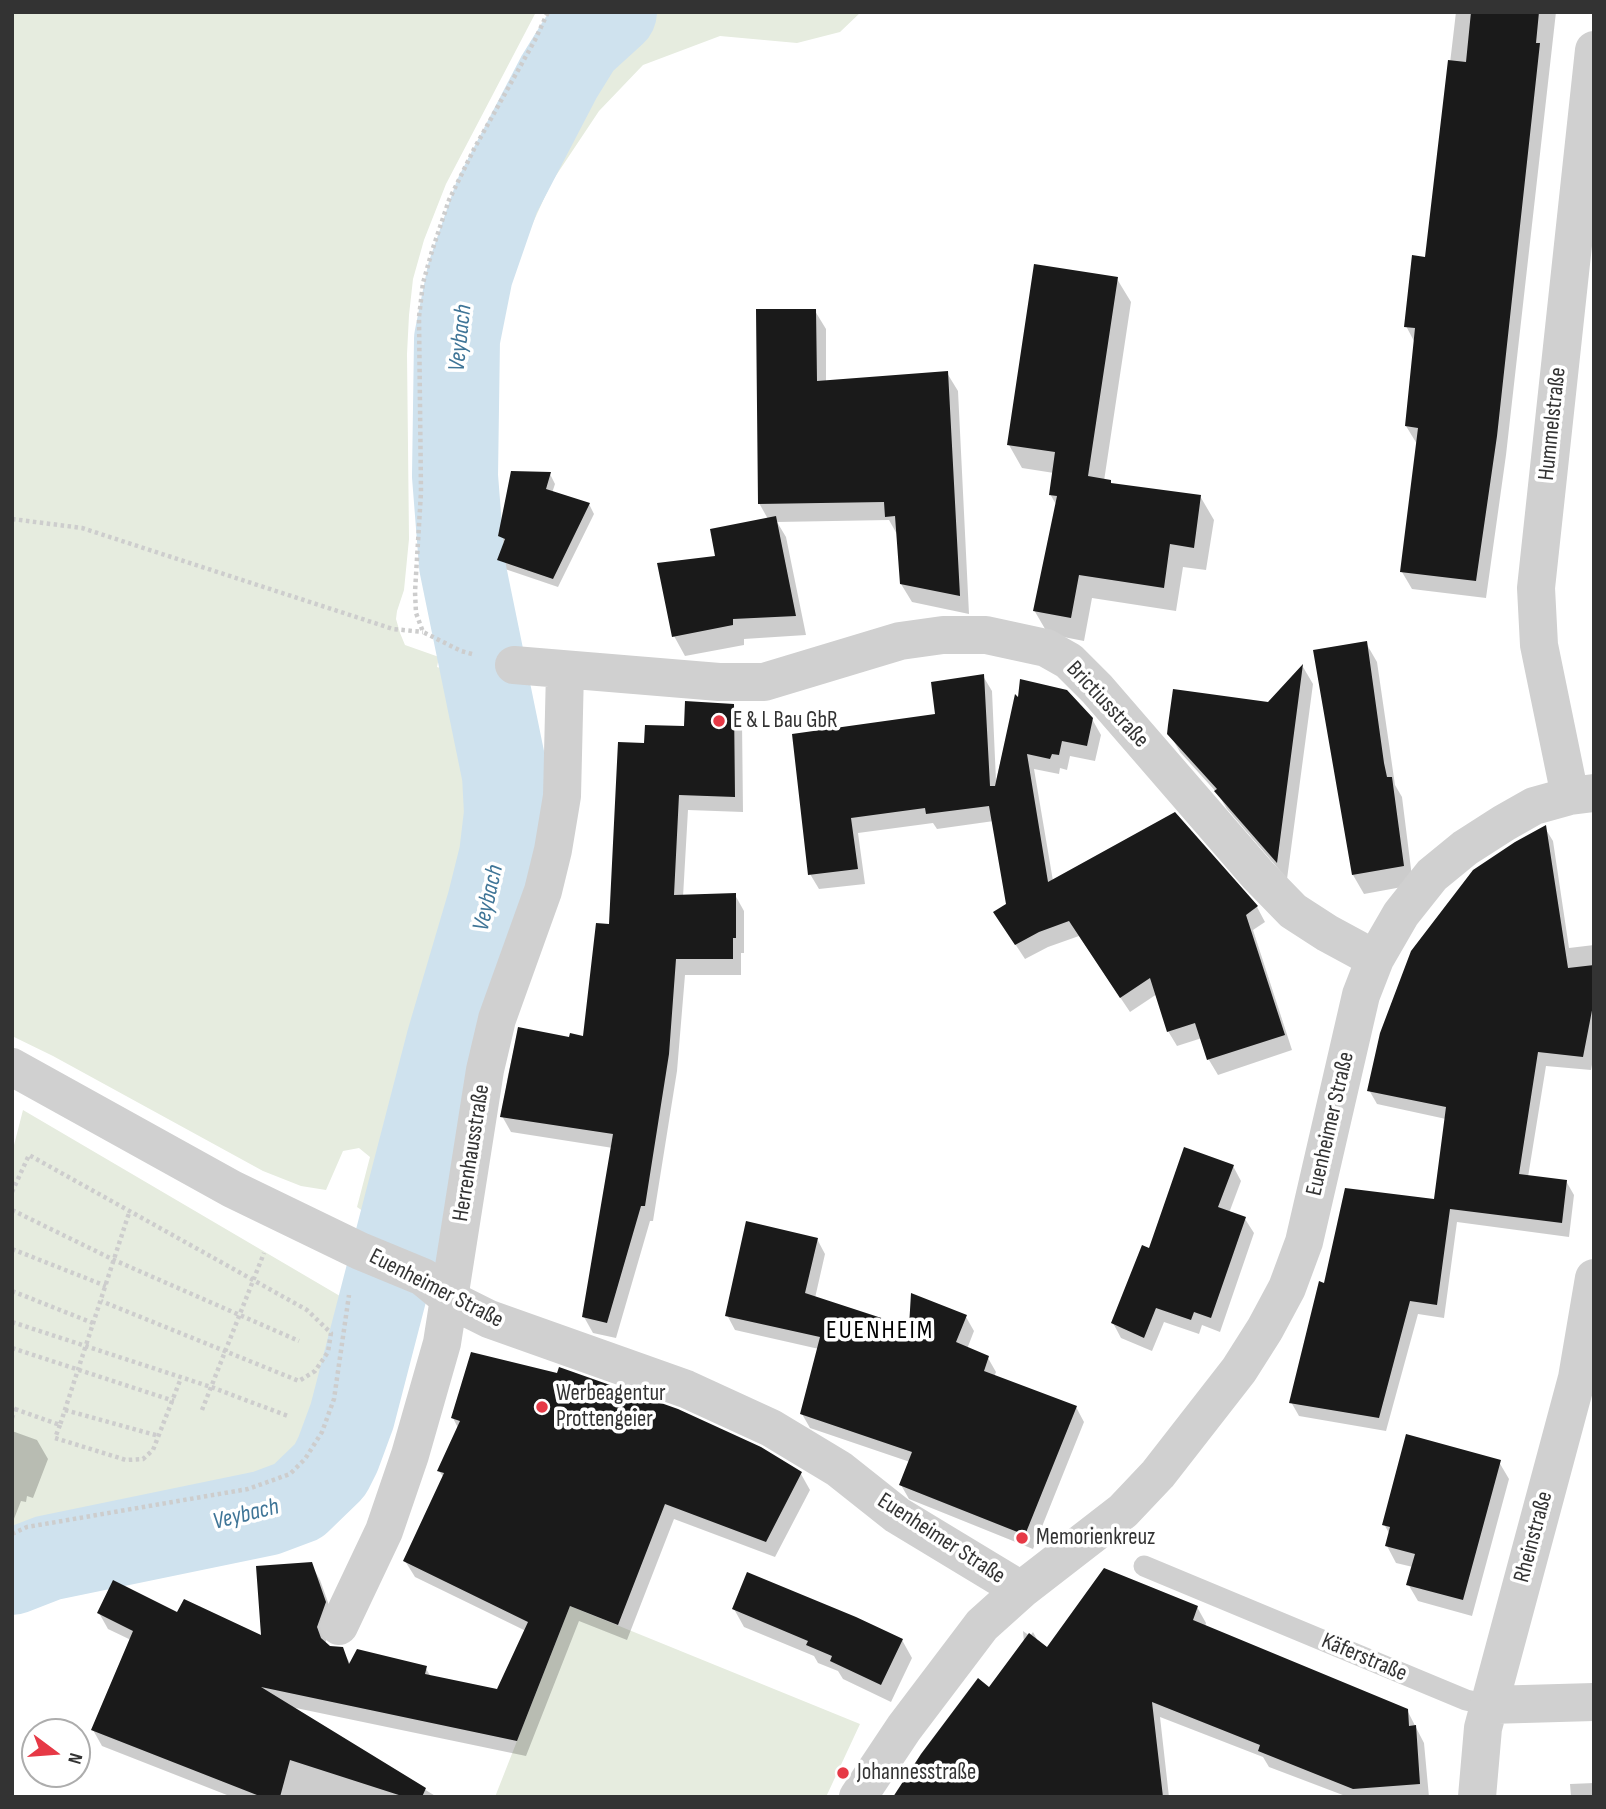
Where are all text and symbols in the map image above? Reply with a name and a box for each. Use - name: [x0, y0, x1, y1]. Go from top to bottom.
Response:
- water label: Veybach: [443, 303, 479, 373]
- street label: Hummelstraße: [1533, 366, 1573, 482]
- street label: Brictiusstraße: [1060, 656, 1154, 754]
- place label: E & L Bau GbR: [733, 707, 838, 735]
- marker: E & L Bau GbR: [711, 713, 727, 729]
- water label: Veybach: [467, 862, 511, 934]
- street label: Euenheimer Straße: [1301, 1049, 1361, 1199]
- street label: Herrenhausstraße: [448, 1082, 496, 1224]
- street label: Euenheimer Straße: [364, 1243, 508, 1335]
- district label: EUENHEIM: [827, 1315, 933, 1347]
- place label: Werbeagentur Prottengeier: [556, 1380, 666, 1434]
- marker: Werbeagentur Prottengeier: [534, 1399, 550, 1415]
- street label: Euenheimer Straße: [872, 1487, 1010, 1591]
- street label: Rheinstraße: [1509, 1488, 1559, 1586]
- water label: Veybach: [210, 1493, 282, 1537]
- place label: Memorienkreuz: [1036, 1524, 1155, 1552]
- marker: Memorienkreuz: [1014, 1530, 1030, 1546]
- street label: Käferstraße: [1317, 1628, 1411, 1688]
- north arrow: [21, 1718, 91, 1788]
- text: N: [62, 1750, 87, 1766]
- place label: Johannesstraße: [857, 1759, 976, 1787]
- marker: Johannesstraße: [835, 1765, 851, 1781]

